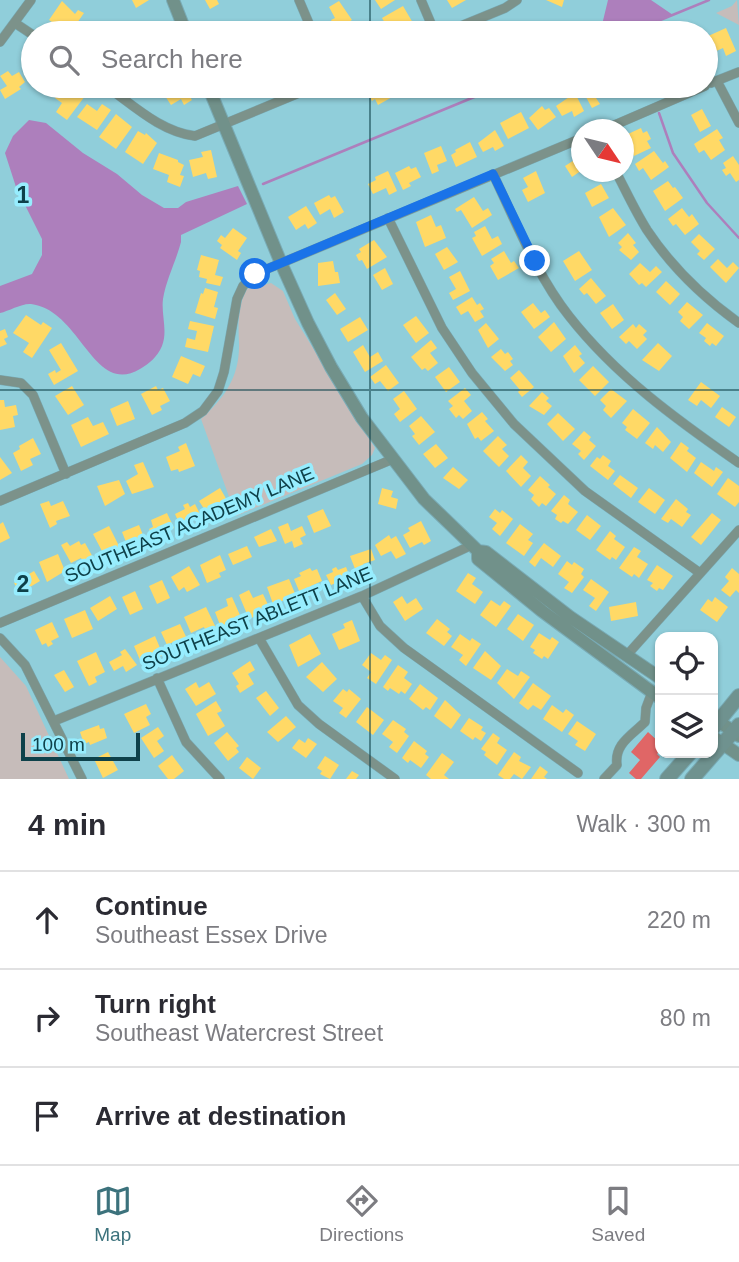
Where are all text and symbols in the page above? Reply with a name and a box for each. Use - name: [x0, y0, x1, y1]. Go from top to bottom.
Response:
- search box: [21, 21, 718, 98]
- icon: search: [45, 41, 83, 79]
- text: Search here: [101, 44, 243, 74]
- north arrow: [571, 119, 634, 182]
- text: 1: [17, 182, 30, 208]
- route end: [519, 245, 550, 276]
- route start: [239, 258, 270, 289]
- street label: SOUTHEAST ACADEMY LANE: [61, 462, 317, 587]
- street label: SOUTHEAST ABLETT LANE: [139, 563, 375, 674]
- text: 2: [17, 571, 29, 597]
- map controls: [655, 632, 718, 758]
- button: locate: [655, 632, 718, 695]
- button: layers: [655, 695, 718, 758]
- scale bar: [21, 730, 140, 762]
- text: 100 m: [32, 734, 85, 755]
- text: 4 min: [28, 808, 106, 841]
- text: Walk · 300 m: [576, 811, 711, 837]
- text: Continue: [95, 891, 208, 921]
- icon: ahead: [28, 901, 66, 939]
- text: 220 m: [647, 907, 711, 933]
- text: Southeast Essex Drive: [95, 922, 328, 948]
- text: Turn right: [95, 989, 216, 1019]
- icon: right: [28, 999, 66, 1037]
- text: 80 m: [660, 1005, 711, 1031]
- text: Southeast Watercrest Street: [95, 1020, 383, 1046]
- icon: arrive: [28, 1097, 66, 1135]
- text: Arrive at destination: [95, 1101, 346, 1131]
- tab: Map: [94, 1182, 132, 1246]
- tab: Directions: [319, 1182, 404, 1246]
- tab: Saved: [591, 1182, 645, 1246]

